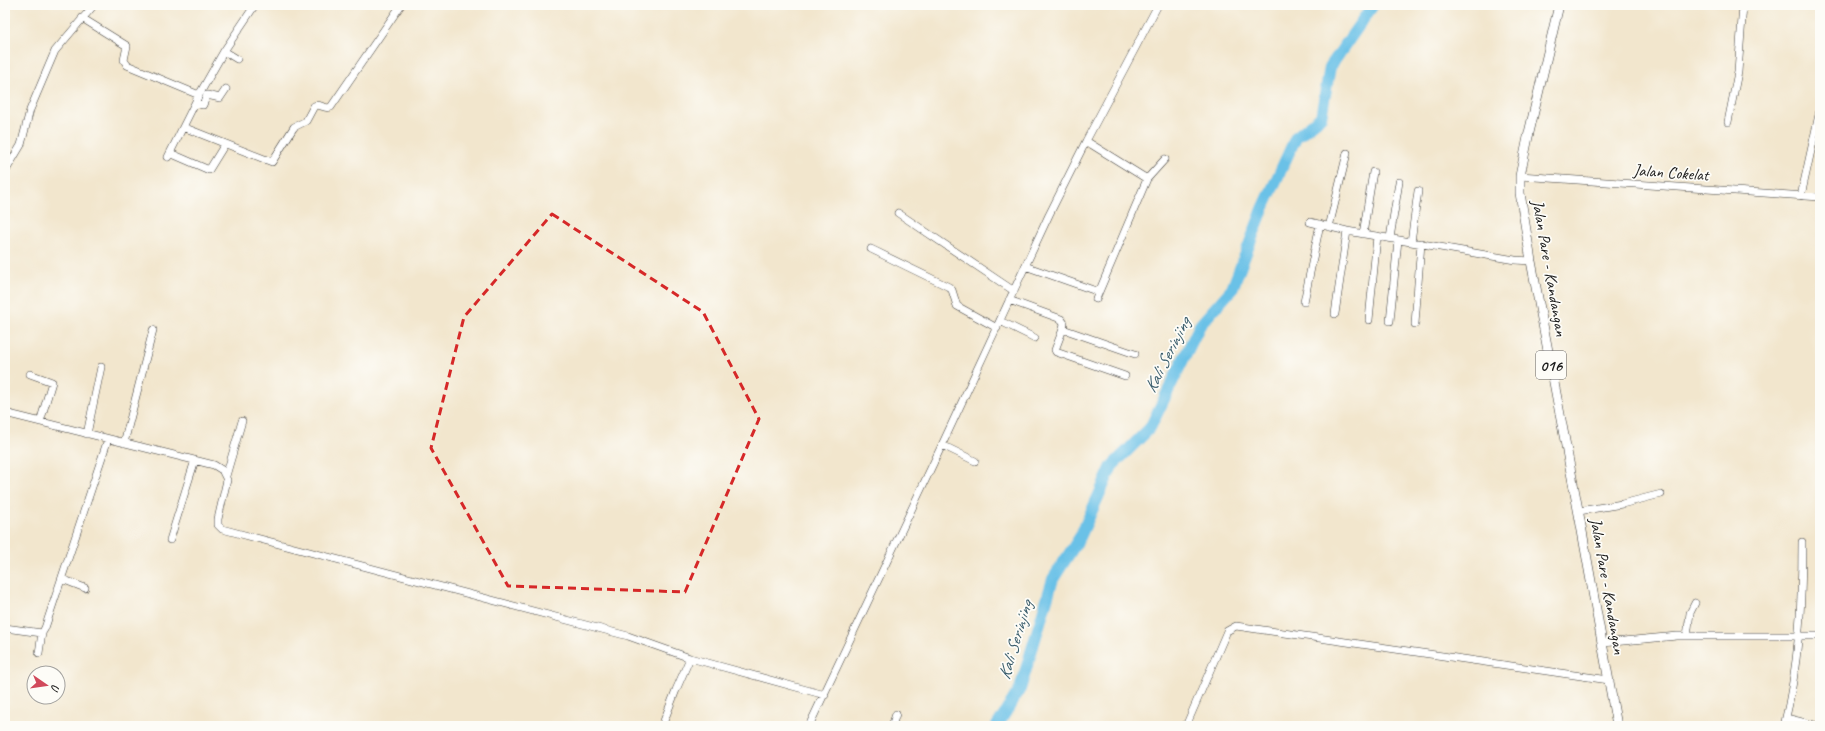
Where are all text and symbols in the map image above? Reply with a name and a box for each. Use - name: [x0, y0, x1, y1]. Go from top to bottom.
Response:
- street label: Jalan Cokelat: [1632, 159, 1712, 186]
- street label: Jalan Pare - Kandangan: [1527, 197, 1572, 338]
- water label: Kali Serinjing: [1139, 312, 1196, 396]
- road number: 016: [1536, 351, 1566, 379]
- street label: Jalan Pare - Kandangan: [1585, 515, 1630, 656]
- water label: Kali Serinjing: [993, 596, 1038, 682]
- north arrow: [26, 665, 66, 705]
- text: U: [48, 683, 63, 694]

